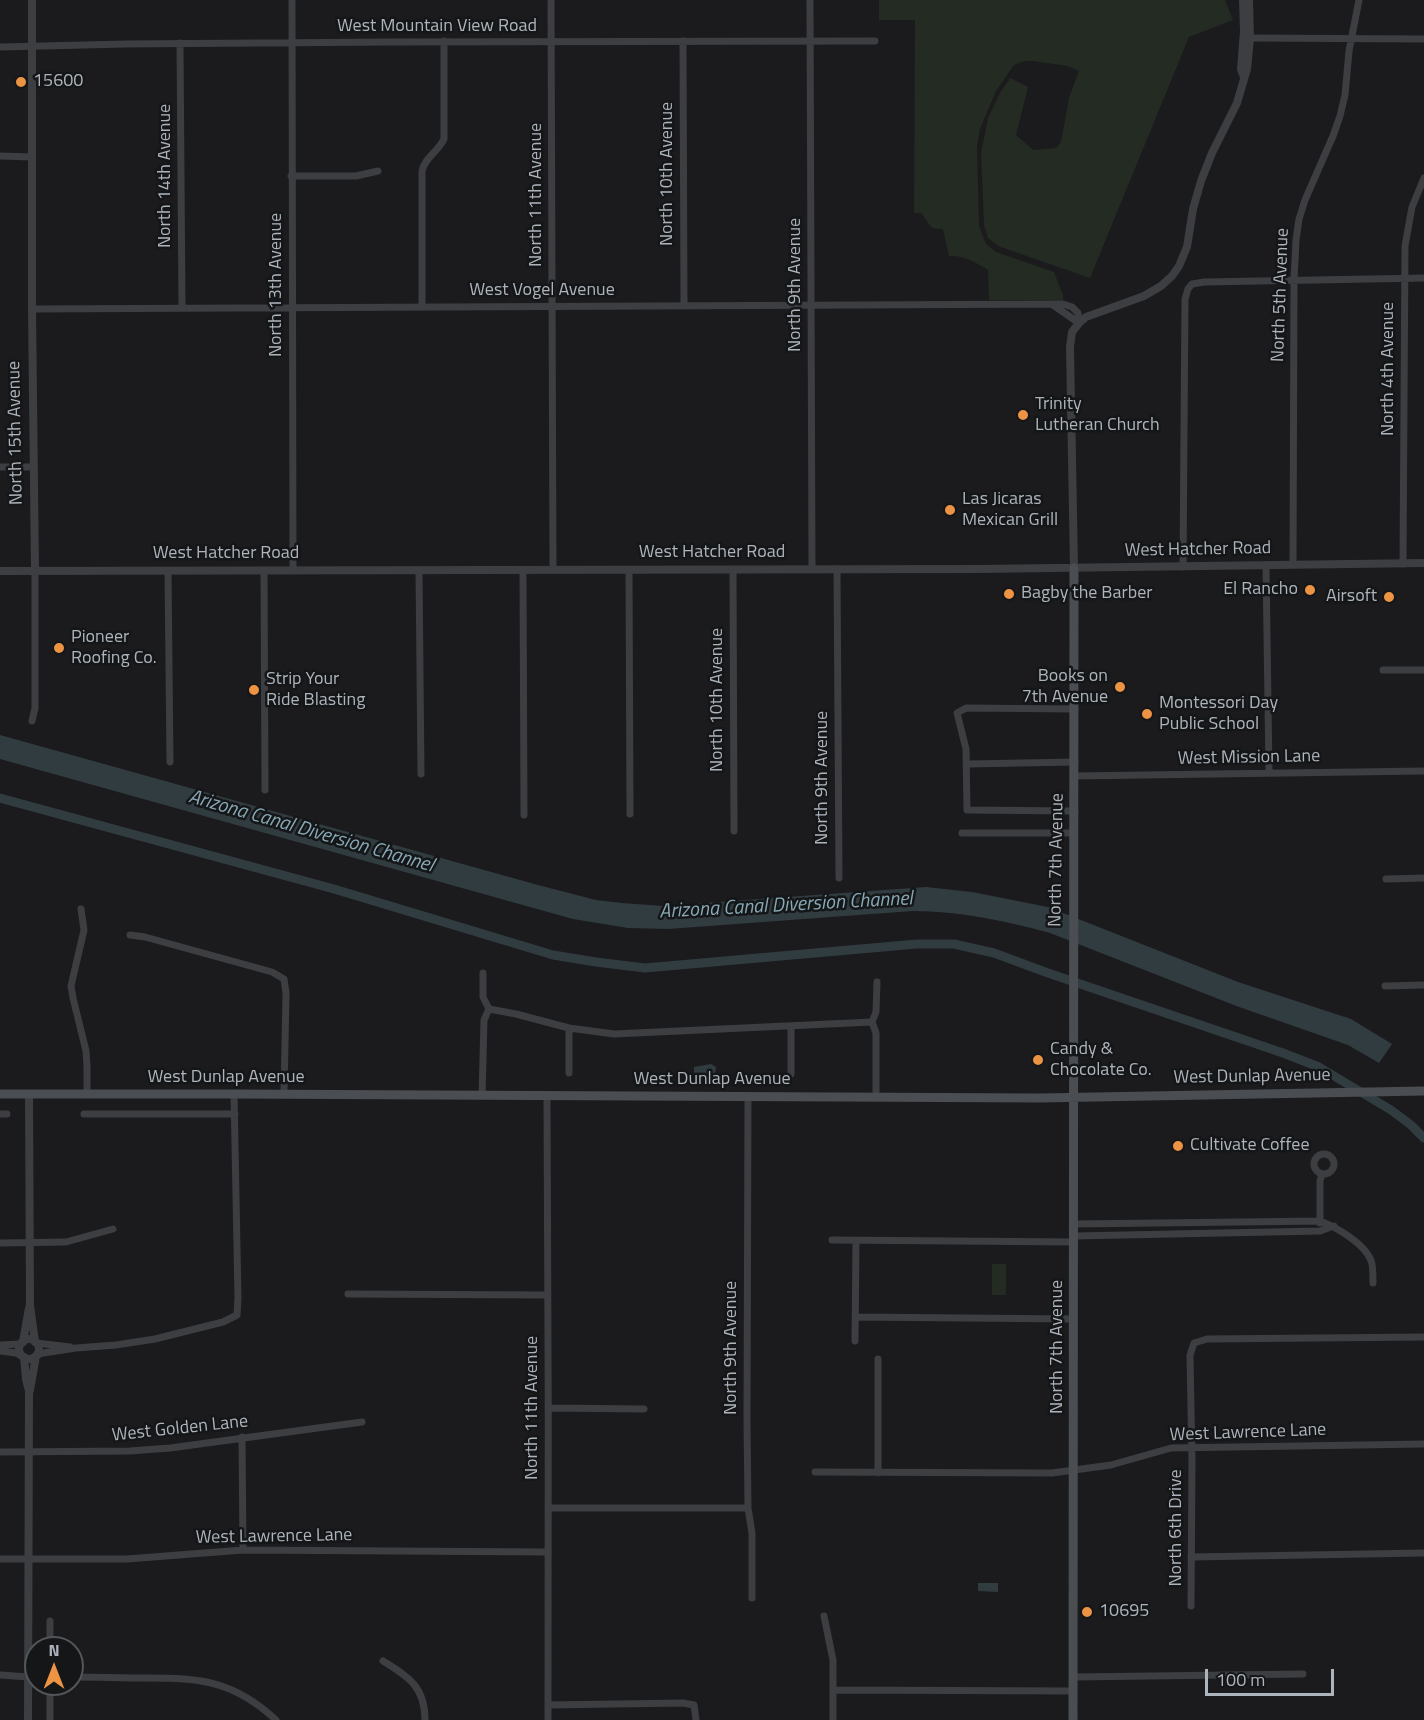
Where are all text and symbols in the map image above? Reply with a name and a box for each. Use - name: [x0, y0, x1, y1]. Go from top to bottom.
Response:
- street label: West Mountain View Road: [337, 16, 537, 38]
- place label: 15600: [33, 71, 83, 93]
- marker: 15600: [14, 75, 28, 89]
- street label: North 10th Avenue: [657, 102, 679, 246]
- street label: North 14th Avenue: [155, 104, 177, 248]
- street label: North 11th Avenue: [526, 123, 548, 267]
- street label: North 13th Avenue: [266, 213, 288, 357]
- street label: North 9th Avenue: [785, 218, 807, 352]
- street label: North 5th Avenue: [1268, 228, 1294, 362]
- street label: West Vogel Avenue: [469, 280, 615, 302]
- street label: North 4th Avenue: [1378, 302, 1400, 436]
- street label: North 15th Avenue: [4, 361, 28, 505]
- place label: Trinity Lutheran Church: [1035, 394, 1160, 436]
- marker: Trinity Lutheran Church: [1016, 408, 1030, 422]
- place label: Las Jicaras Mexican Grill: [962, 489, 1058, 532]
- marker: Las Jicaras Mexican Grill: [943, 503, 957, 517]
- street label: West Hatcher Road: [1125, 538, 1271, 562]
- street label: West Hatcher Road: [639, 542, 785, 564]
- street label: West Hatcher Road: [153, 543, 299, 565]
- place label: El Rancho: [1223, 579, 1298, 601]
- place label: Bagby the Barber: [1021, 583, 1152, 605]
- marker: El Rancho: [1303, 583, 1317, 597]
- place label: Airsoft: [1326, 586, 1377, 608]
- marker: Bagby the Barber: [1002, 587, 1016, 601]
- marker: Airsoft: [1382, 590, 1396, 604]
- place label: Pioneer Roofing Co.: [71, 627, 157, 670]
- street label: North 10th Avenue: [707, 628, 729, 772]
- marker: Pioneer Roofing Co.: [52, 641, 66, 655]
- place label: Books on 7th Avenue: [1022, 666, 1108, 708]
- place label: Strip Your Ride Blasting: [266, 669, 365, 712]
- marker: Books on 7th Avenue: [1113, 680, 1127, 694]
- marker: Strip Your Ride Blasting: [247, 683, 261, 697]
- place label: Montessori Day Public School: [1159, 693, 1278, 736]
- marker: Montessori Day Public School: [1140, 707, 1154, 721]
- street label: North 9th Avenue: [812, 711, 834, 845]
- street label: West Mission Lane: [1178, 746, 1320, 770]
- water label: Arizona Canal Diversion Channel: [186, 786, 436, 878]
- street label: North 7th Avenue: [1045, 793, 1069, 927]
- water label: Arizona Canal Diversion Channel: [659, 887, 913, 925]
- place label: Candy & Chocolate Co.: [1050, 1039, 1152, 1082]
- marker: Candy & Chocolate Co.: [1031, 1053, 1045, 1067]
- street label: West Dunlap Avenue: [1173, 1065, 1331, 1089]
- street label: West Dunlap Avenue: [147, 1067, 305, 1089]
- street label: West Dunlap Avenue: [633, 1069, 791, 1091]
- place label: Cultivate Coffee: [1190, 1135, 1310, 1157]
- marker: Cultivate Coffee: [1171, 1139, 1185, 1153]
- street label: North 7th Avenue: [1047, 1280, 1069, 1414]
- street label: North 9th Avenue: [721, 1281, 743, 1415]
- street label: North 11th Avenue: [522, 1336, 544, 1480]
- street label: West Golden Lane: [111, 1411, 249, 1447]
- street label: West Lawrence Lane: [1169, 1419, 1327, 1447]
- street label: North 6th Drive: [1166, 1469, 1188, 1587]
- street label: West Lawrence Lane: [195, 1525, 353, 1549]
- place label: 10695: [1099, 1601, 1149, 1623]
- marker: 10695: [1080, 1605, 1094, 1619]
- north arrow: [24, 1636, 84, 1696]
- text: N: [48, 1638, 60, 1662]
- scale bar: [1208, 1657, 1337, 1695]
- text: 100 m: [1216, 1666, 1265, 1693]

